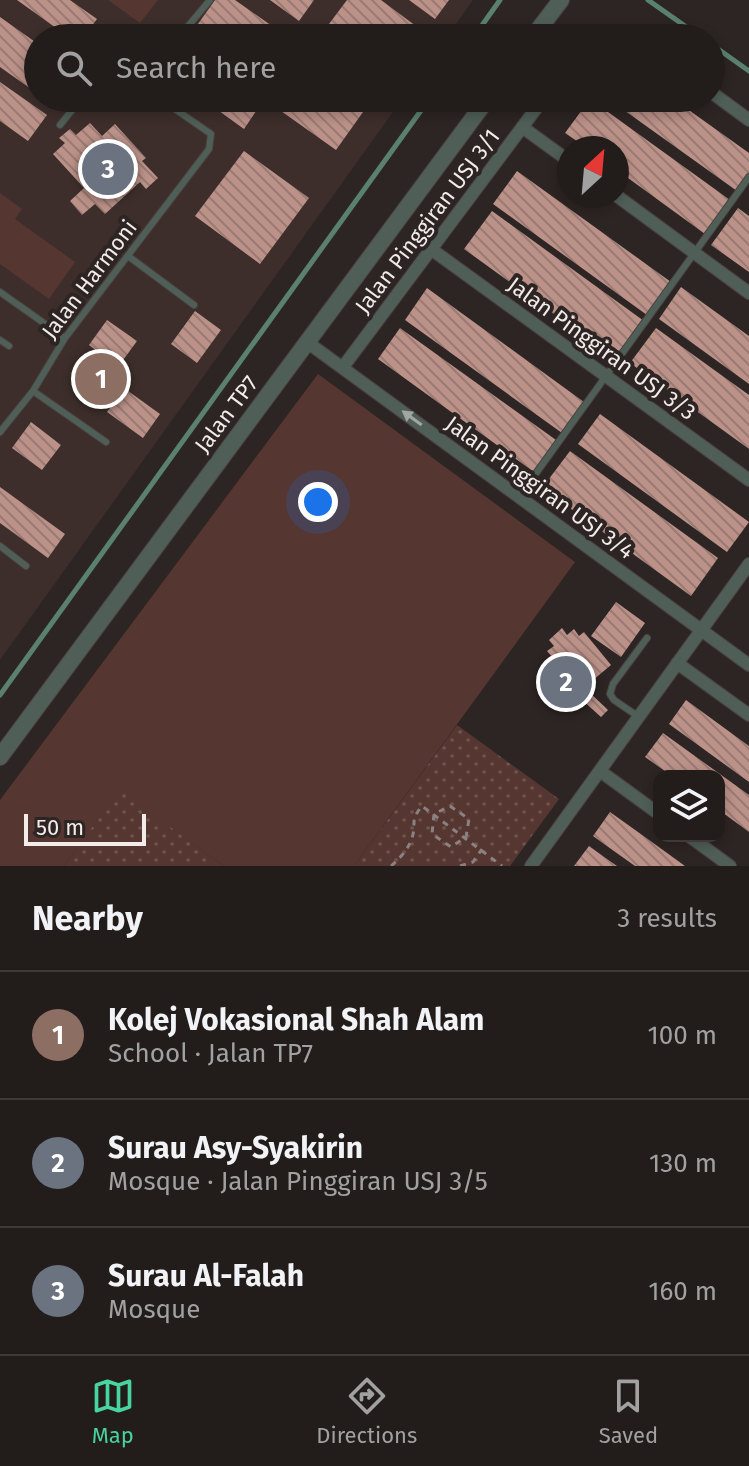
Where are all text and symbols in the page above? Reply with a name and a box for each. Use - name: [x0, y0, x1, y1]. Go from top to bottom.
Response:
- search box: [24, 24, 725, 112]
- icon: search: [52, 46, 96, 90]
- text: Search here: [116, 50, 276, 86]
- street label: Jalan Pinggiran USJ 3/1: [349, 124, 506, 319]
- north arrow: [557, 136, 629, 208]
- pin: 3: [82, 139, 134, 199]
- street label: Jalan Harmoni: [36, 215, 143, 344]
- street label: Jalan Pinggiran USJ 3/3: [502, 271, 701, 426]
- pin: 1: [75, 349, 127, 409]
- street label: Jalan TP7: [189, 370, 264, 458]
- street label: Jalan Pinggiran USJ 3/4: [440, 410, 639, 565]
- one-way arrow: [402, 411, 423, 427]
- your location: [298, 482, 338, 522]
- pin: 2: [540, 652, 592, 712]
- map controls: [653, 770, 725, 842]
- button: layers: [653, 770, 725, 842]
- scale bar: [24, 810, 146, 846]
- text: 50 m: [36, 814, 84, 841]
- text: Nearby: [32, 898, 143, 939]
- text: 3 results: [617, 903, 717, 934]
- text: Kolej Vokasional Shah Alam: [108, 1002, 484, 1038]
- text: 1: [52, 1020, 64, 1051]
- text: 100 m: [648, 1020, 717, 1051]
- text: School · Jalan TP7: [108, 1038, 313, 1069]
- text: Surau Asy-Syakirin: [108, 1130, 363, 1166]
- text: 2: [51, 1148, 65, 1179]
- text: 130 m: [649, 1148, 717, 1179]
- text: Mosque · Jalan Pinggiran USJ 3/5: [108, 1166, 488, 1197]
- text: Surau Al-Falah: [108, 1258, 304, 1294]
- text: 3: [51, 1276, 65, 1307]
- text: 160 m: [648, 1276, 717, 1307]
- text: Mosque: [108, 1294, 200, 1325]
- tab: Map: [91, 1374, 135, 1449]
- tab: Directions: [316, 1374, 417, 1449]
- tab: Saved: [599, 1374, 658, 1449]

